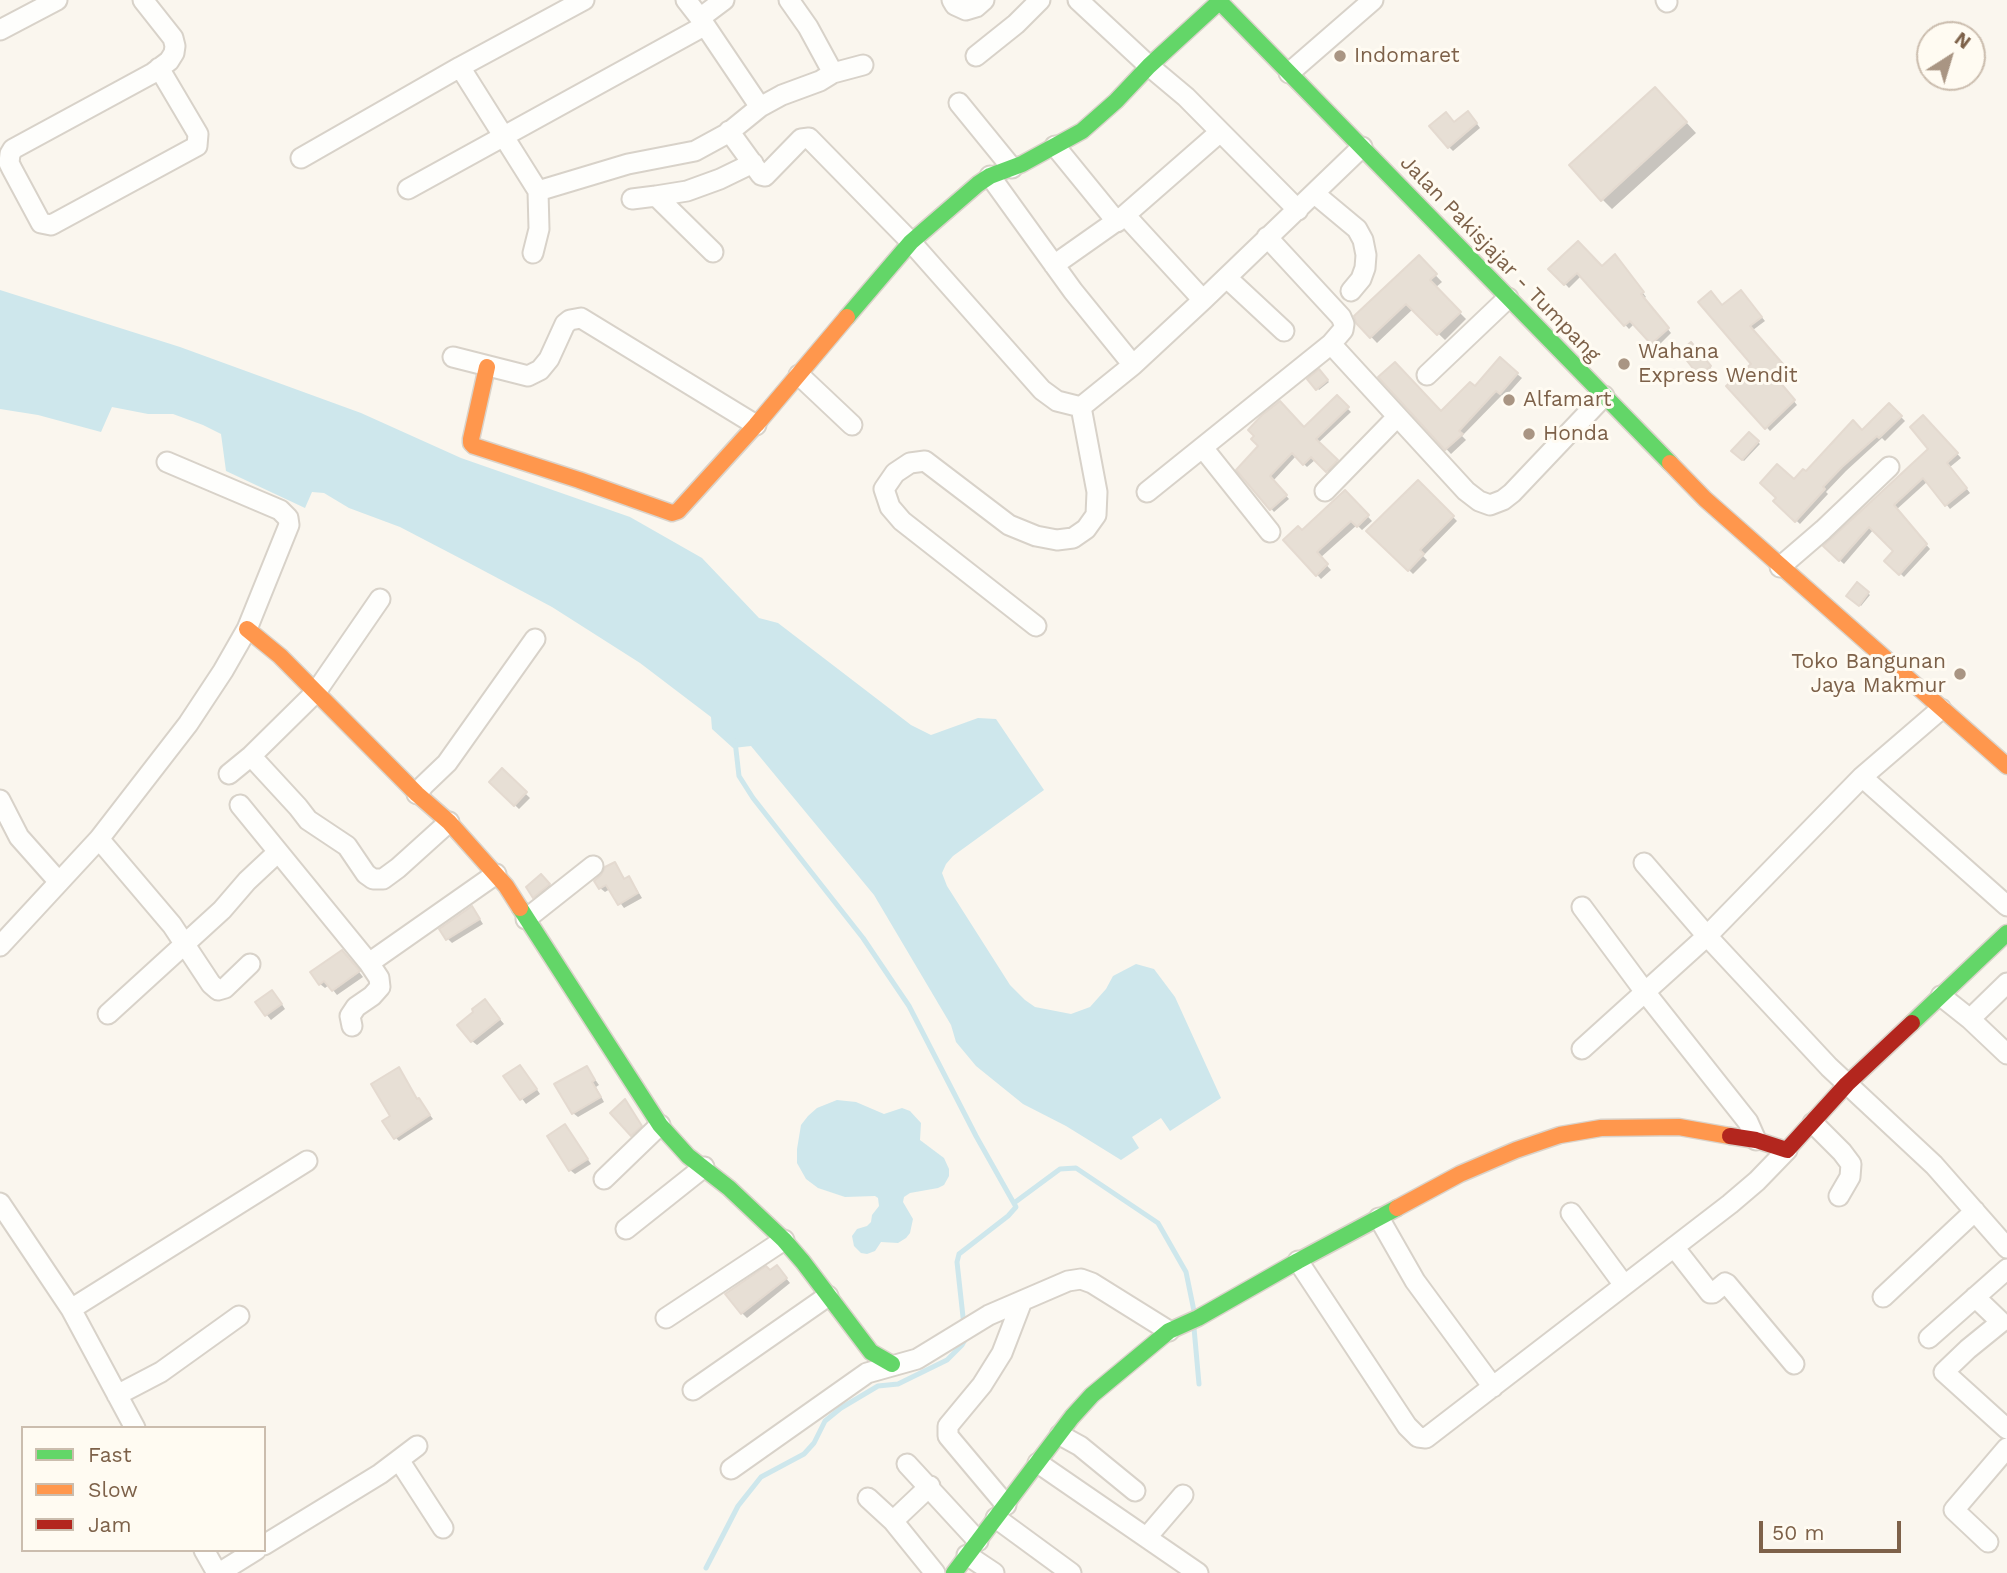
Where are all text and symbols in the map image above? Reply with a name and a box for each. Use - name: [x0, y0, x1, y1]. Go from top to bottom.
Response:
- north arrow: [1916, 21, 1986, 91]
- text: N: [1950, 27, 1975, 54]
- place label: Indomaret: [1354, 43, 1460, 69]
- marker: Indomaret: [1332, 48, 1348, 64]
- street label: Jalan Pakisjajar - Tumpang: [1395, 151, 1605, 367]
- place label: Wahana Express Wendit: [1638, 339, 1798, 389]
- marker: Wahana Express Wendit: [1616, 356, 1632, 372]
- place label: Alfamart: [1523, 387, 1611, 413]
- marker: Alfamart: [1501, 392, 1517, 408]
- place label: Honda: [1543, 421, 1609, 447]
- marker: Honda: [1521, 426, 1537, 442]
- place label: Toko Bangunan Jaya Makmur: [1791, 649, 1946, 699]
- marker: Toko Bangunan Jaya Makmur: [1952, 666, 1968, 682]
- legend: [21, 1426, 266, 1552]
- text: Fast: [88, 1442, 132, 1467]
- text: Slow: [88, 1477, 138, 1502]
- scale bar: [1762, 1506, 1904, 1550]
- text: Jam: [88, 1512, 131, 1537]
- text: 50 m: [1772, 1520, 1824, 1545]

